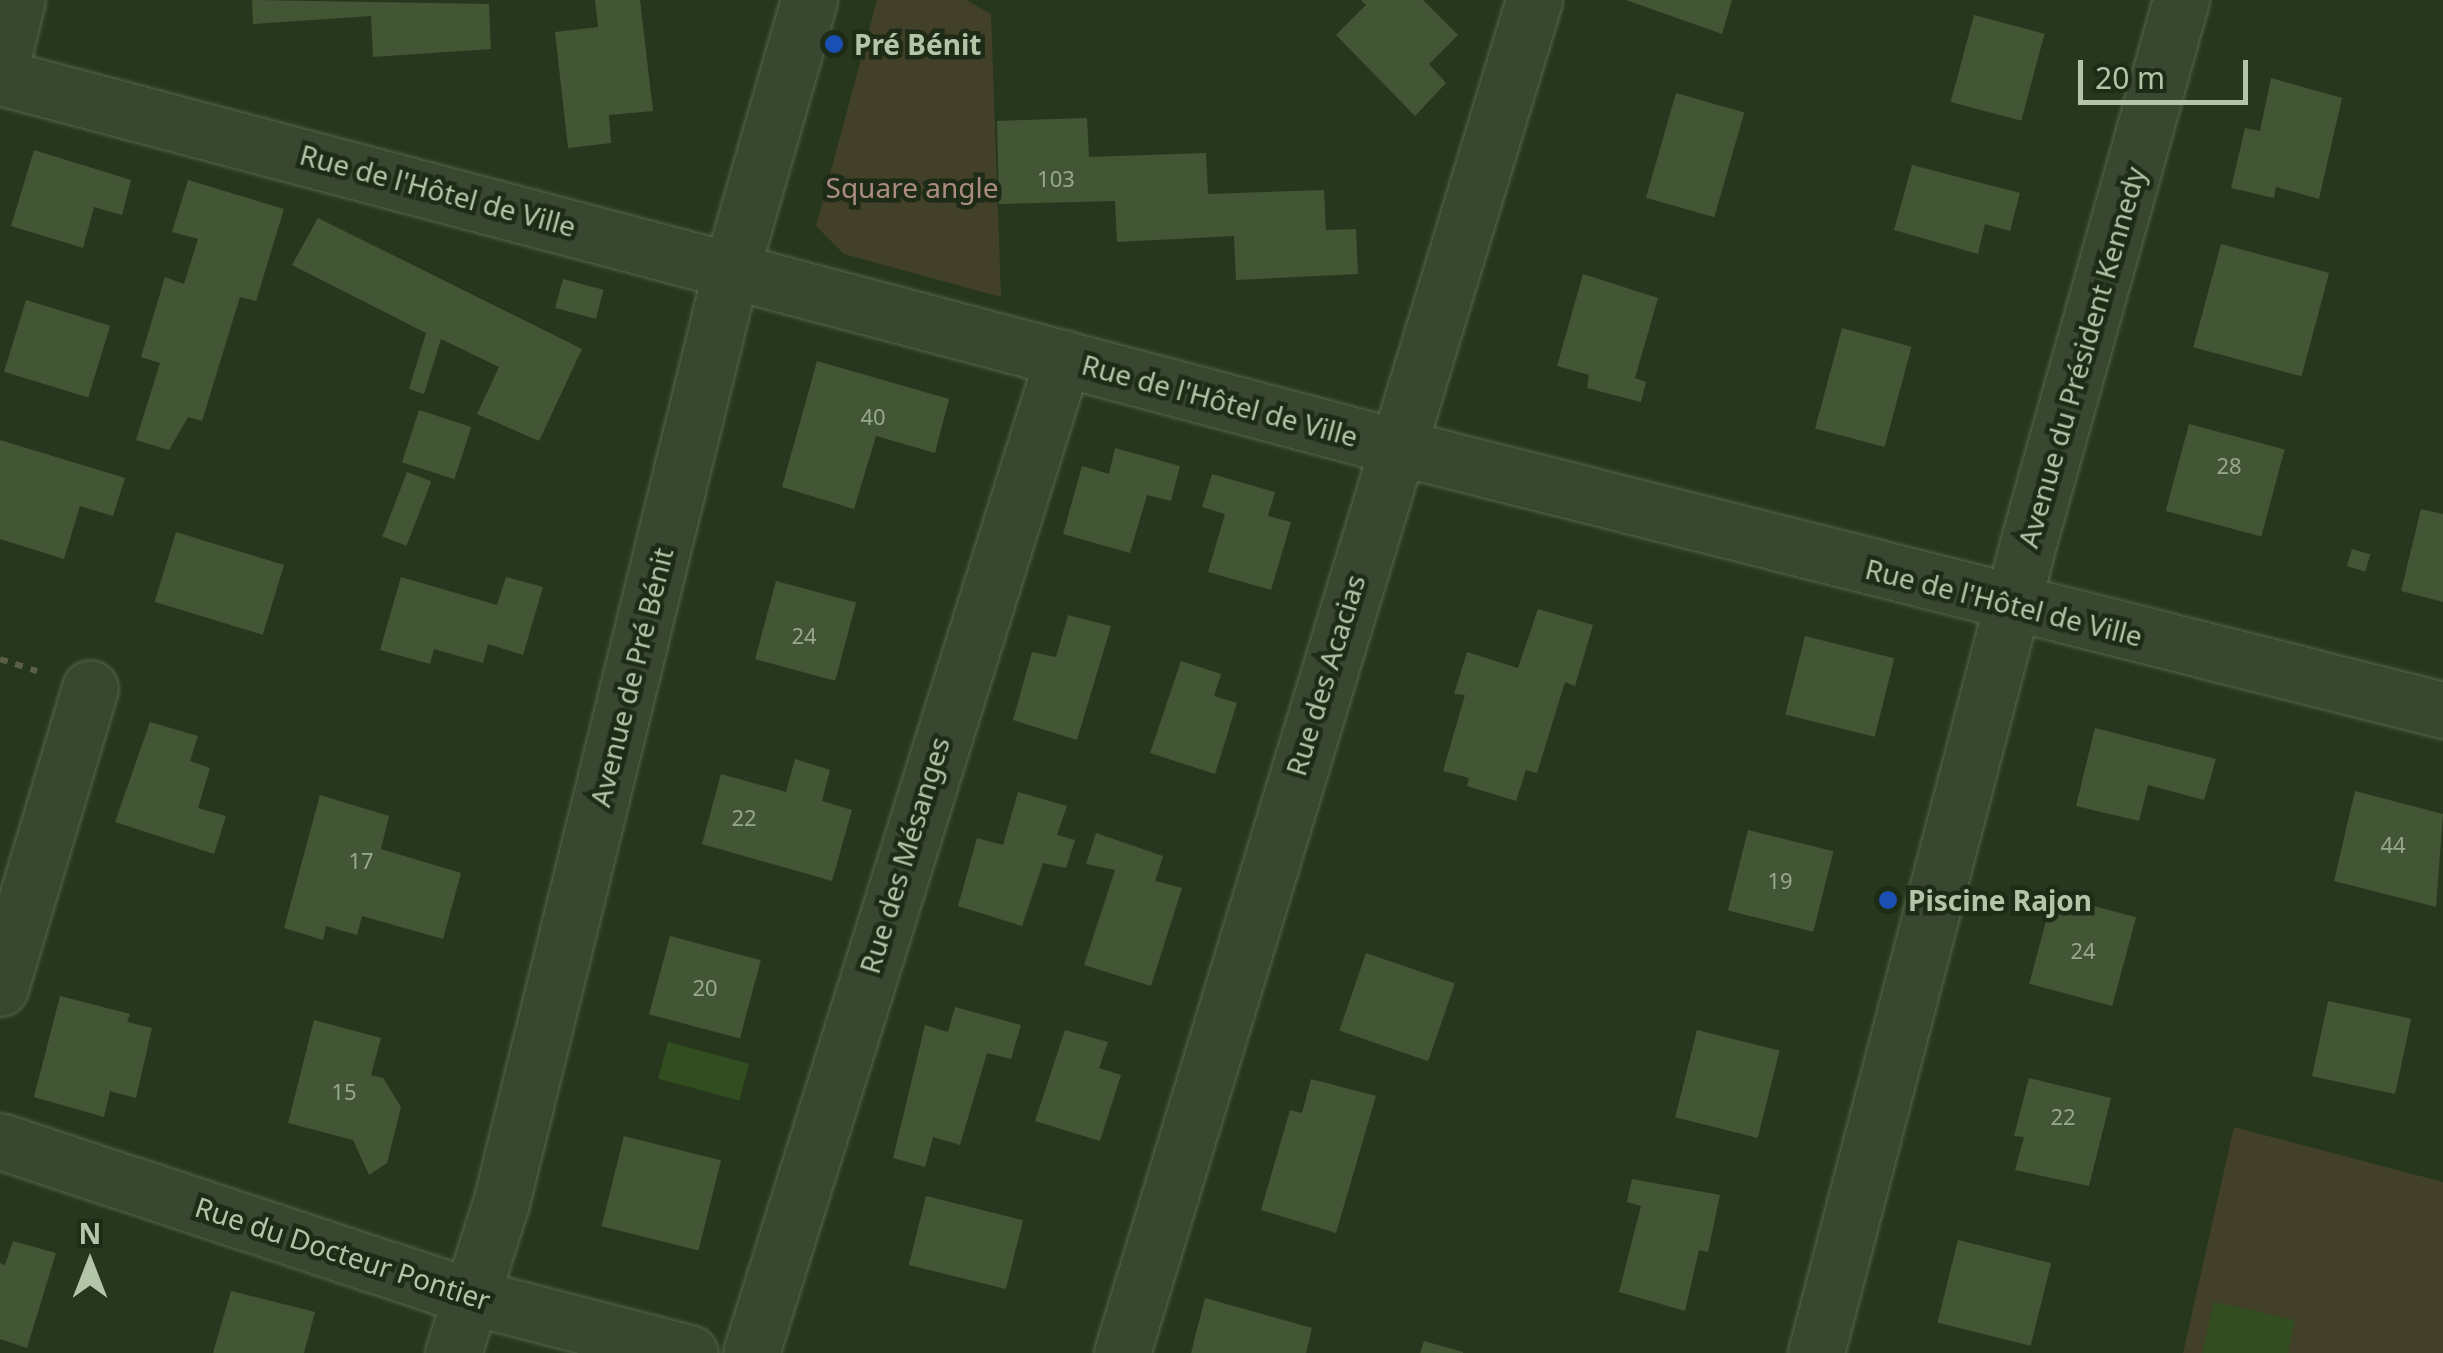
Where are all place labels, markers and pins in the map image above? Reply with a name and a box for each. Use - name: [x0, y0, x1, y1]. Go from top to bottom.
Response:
- place label: Pré Bénit: [854, 27, 981, 61]
- marker: Pré Bénit: [823, 33, 845, 55]
- place label: Piscine Rajon: [1908, 883, 2092, 917]
- marker: Piscine Rajon: [1877, 889, 1899, 911]

